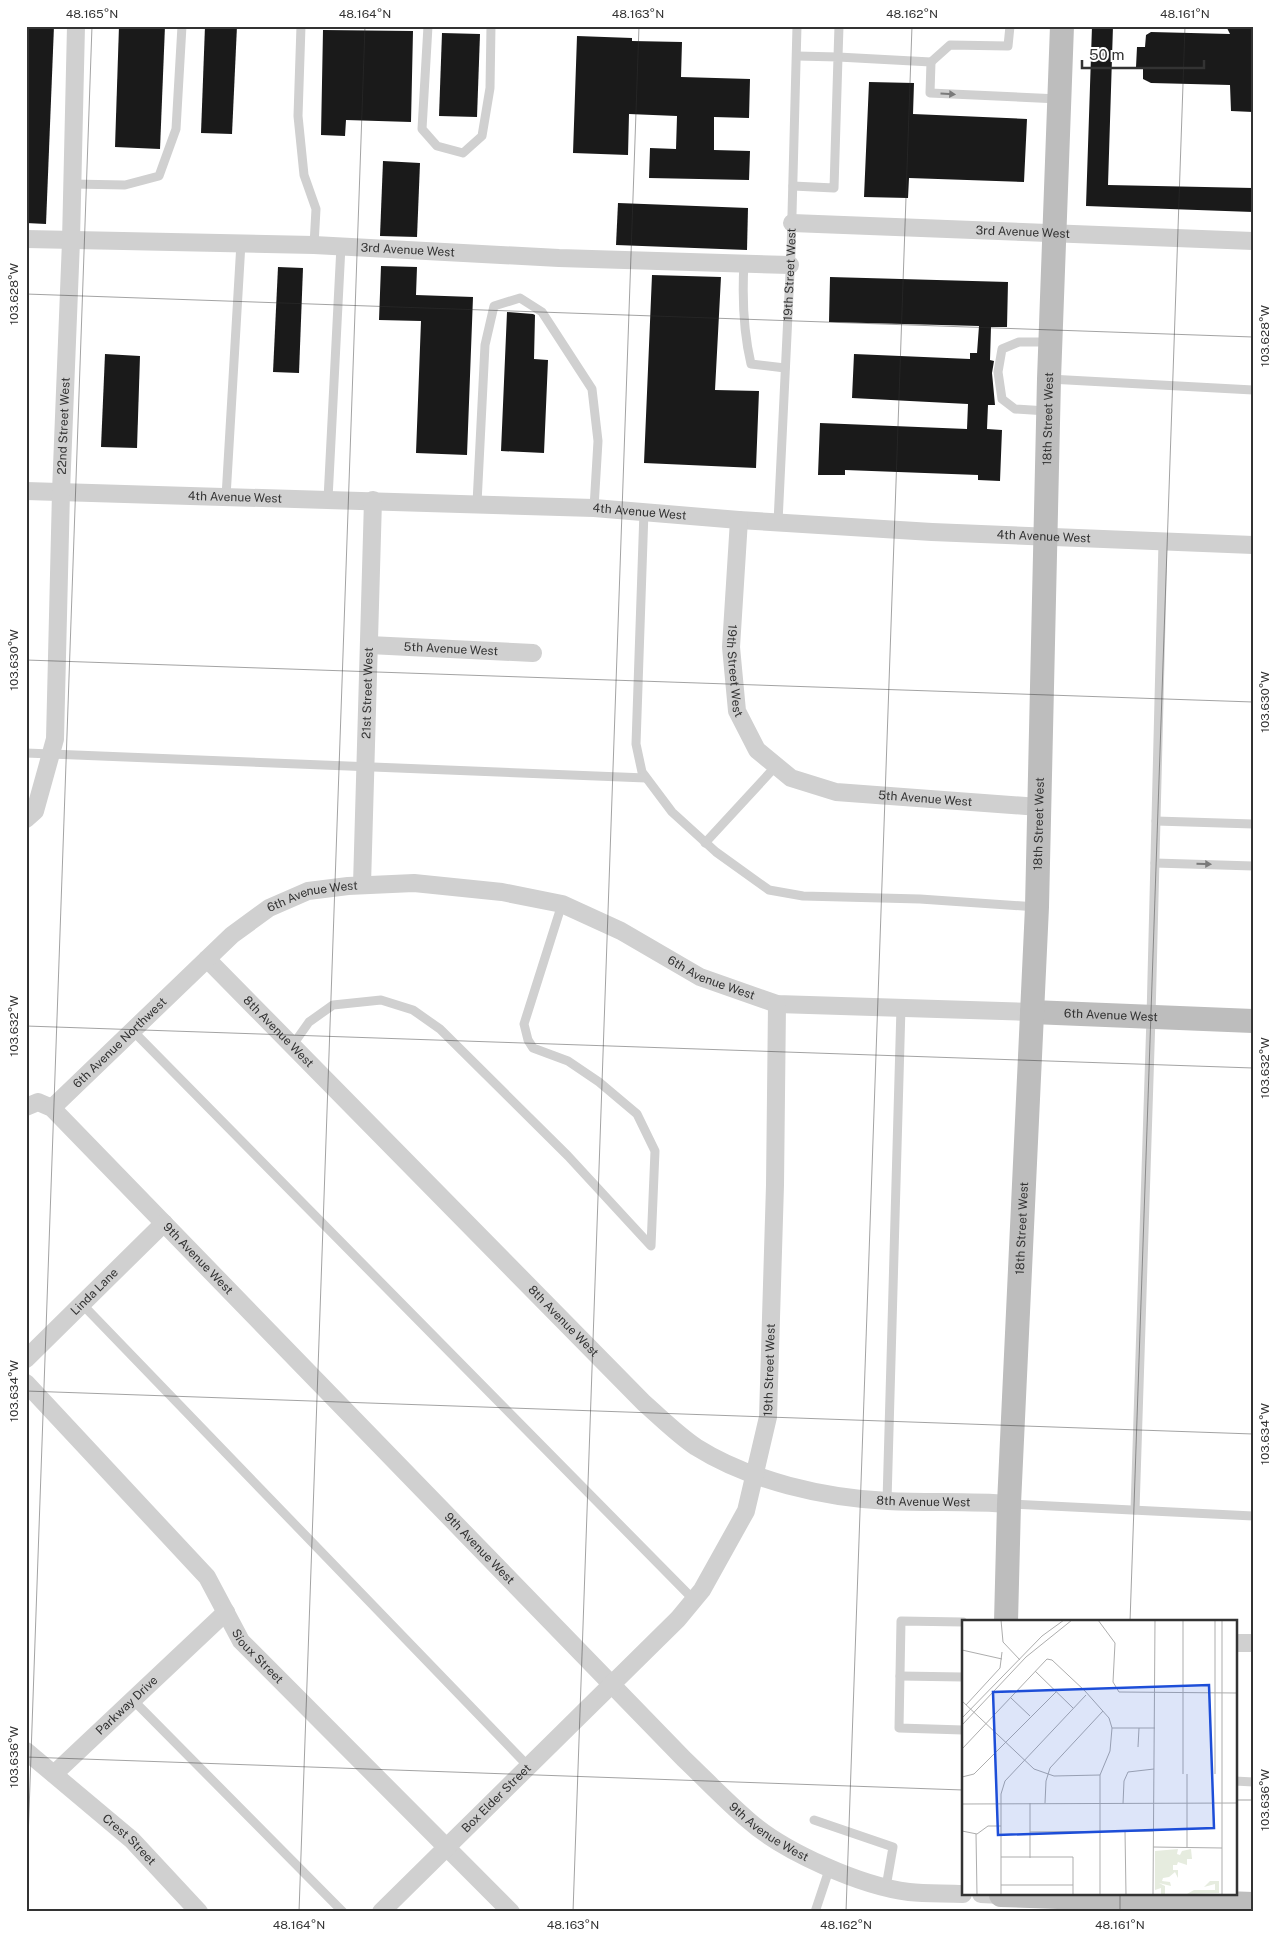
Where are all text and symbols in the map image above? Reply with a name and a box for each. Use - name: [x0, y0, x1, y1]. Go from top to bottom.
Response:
- text: 48.165°N: [66, 7, 118, 21]
- text: 48.164°N: [339, 7, 391, 21]
- text: 48.163°N: [612, 7, 664, 21]
- text: 48.162°N: [886, 7, 938, 21]
- text: 48.161°N: [1160, 7, 1210, 21]
- scale bar: [1082, 38, 1204, 70]
- text: 50 m: [1089, 46, 1124, 63]
- one-way arrow: [940, 90, 956, 98]
- street label: 3rd Avenue West: [975, 223, 1071, 241]
- street label: 19th Street West: [781, 227, 799, 321]
- street label: 3rd Avenue West: [360, 240, 456, 259]
- text: 103.628°W: [7, 263, 21, 325]
- text: 103.628°W: [1258, 305, 1272, 367]
- street label: 18th Street West: [1040, 372, 1056, 466]
- street label: 22nd Street West: [55, 377, 73, 475]
- street label: 4th Avenue West: [188, 489, 283, 506]
- street label: 4th Avenue West: [592, 501, 687, 523]
- street label: 4th Avenue West: [996, 528, 1091, 545]
- street label: 19th Street West: [724, 624, 746, 720]
- text: 103.630°W: [7, 629, 21, 691]
- street label: 5th Avenue West: [403, 640, 499, 658]
- street label: 21st Street West: [359, 647, 376, 739]
- text: 103.630°W: [1258, 671, 1272, 733]
- street label: 18th Street West: [1031, 777, 1047, 870]
- street label: 5th Avenue West: [878, 788, 973, 809]
- one-way arrow: [1196, 861, 1212, 869]
- street label: 6th Avenue West: [265, 879, 358, 915]
- street label: 6th Avenue West: [665, 953, 757, 1003]
- street label: 8th Avenue West: [240, 993, 317, 1070]
- street label: 6th Avenue Northwest: [70, 994, 170, 1091]
- text: 103.632°W: [7, 995, 21, 1057]
- street label: 6th Avenue West: [1064, 1006, 1159, 1024]
- text: 103.632°W: [1258, 1037, 1272, 1099]
- street label: 18th Street West: [1013, 1181, 1031, 1275]
- street label: 9th Avenue West: [160, 1220, 236, 1297]
- street label: Linda Lane: [68, 1265, 121, 1318]
- street label: 8th Avenue West: [525, 1283, 602, 1360]
- street label: 19th Street West: [761, 1323, 778, 1416]
- text: 103.634°W: [7, 1360, 21, 1422]
- text: 103.634°W: [1258, 1403, 1272, 1465]
- street label: 8th Avenue West: [876, 1493, 971, 1509]
- street label: 9th Avenue West: [442, 1510, 518, 1587]
- inset map: [962, 1620, 1236, 1896]
- street label: Sioux Street: [229, 1627, 286, 1687]
- street label: Parkway Drive: [93, 1673, 161, 1738]
- text: 103.636°W: [7, 1726, 21, 1788]
- street label: Box Elder Street: [459, 1761, 534, 1835]
- text: 103.636°W: [1258, 1769, 1272, 1831]
- street label: 9th Avenue West: [726, 1799, 811, 1865]
- street label: Crest Street: [100, 1811, 159, 1868]
- text: 48.164°N: [273, 1918, 325, 1932]
- text: 48.163°N: [547, 1918, 599, 1932]
- text: 48.162°N: [820, 1918, 872, 1932]
- text: 48.161°N: [1095, 1918, 1145, 1932]

